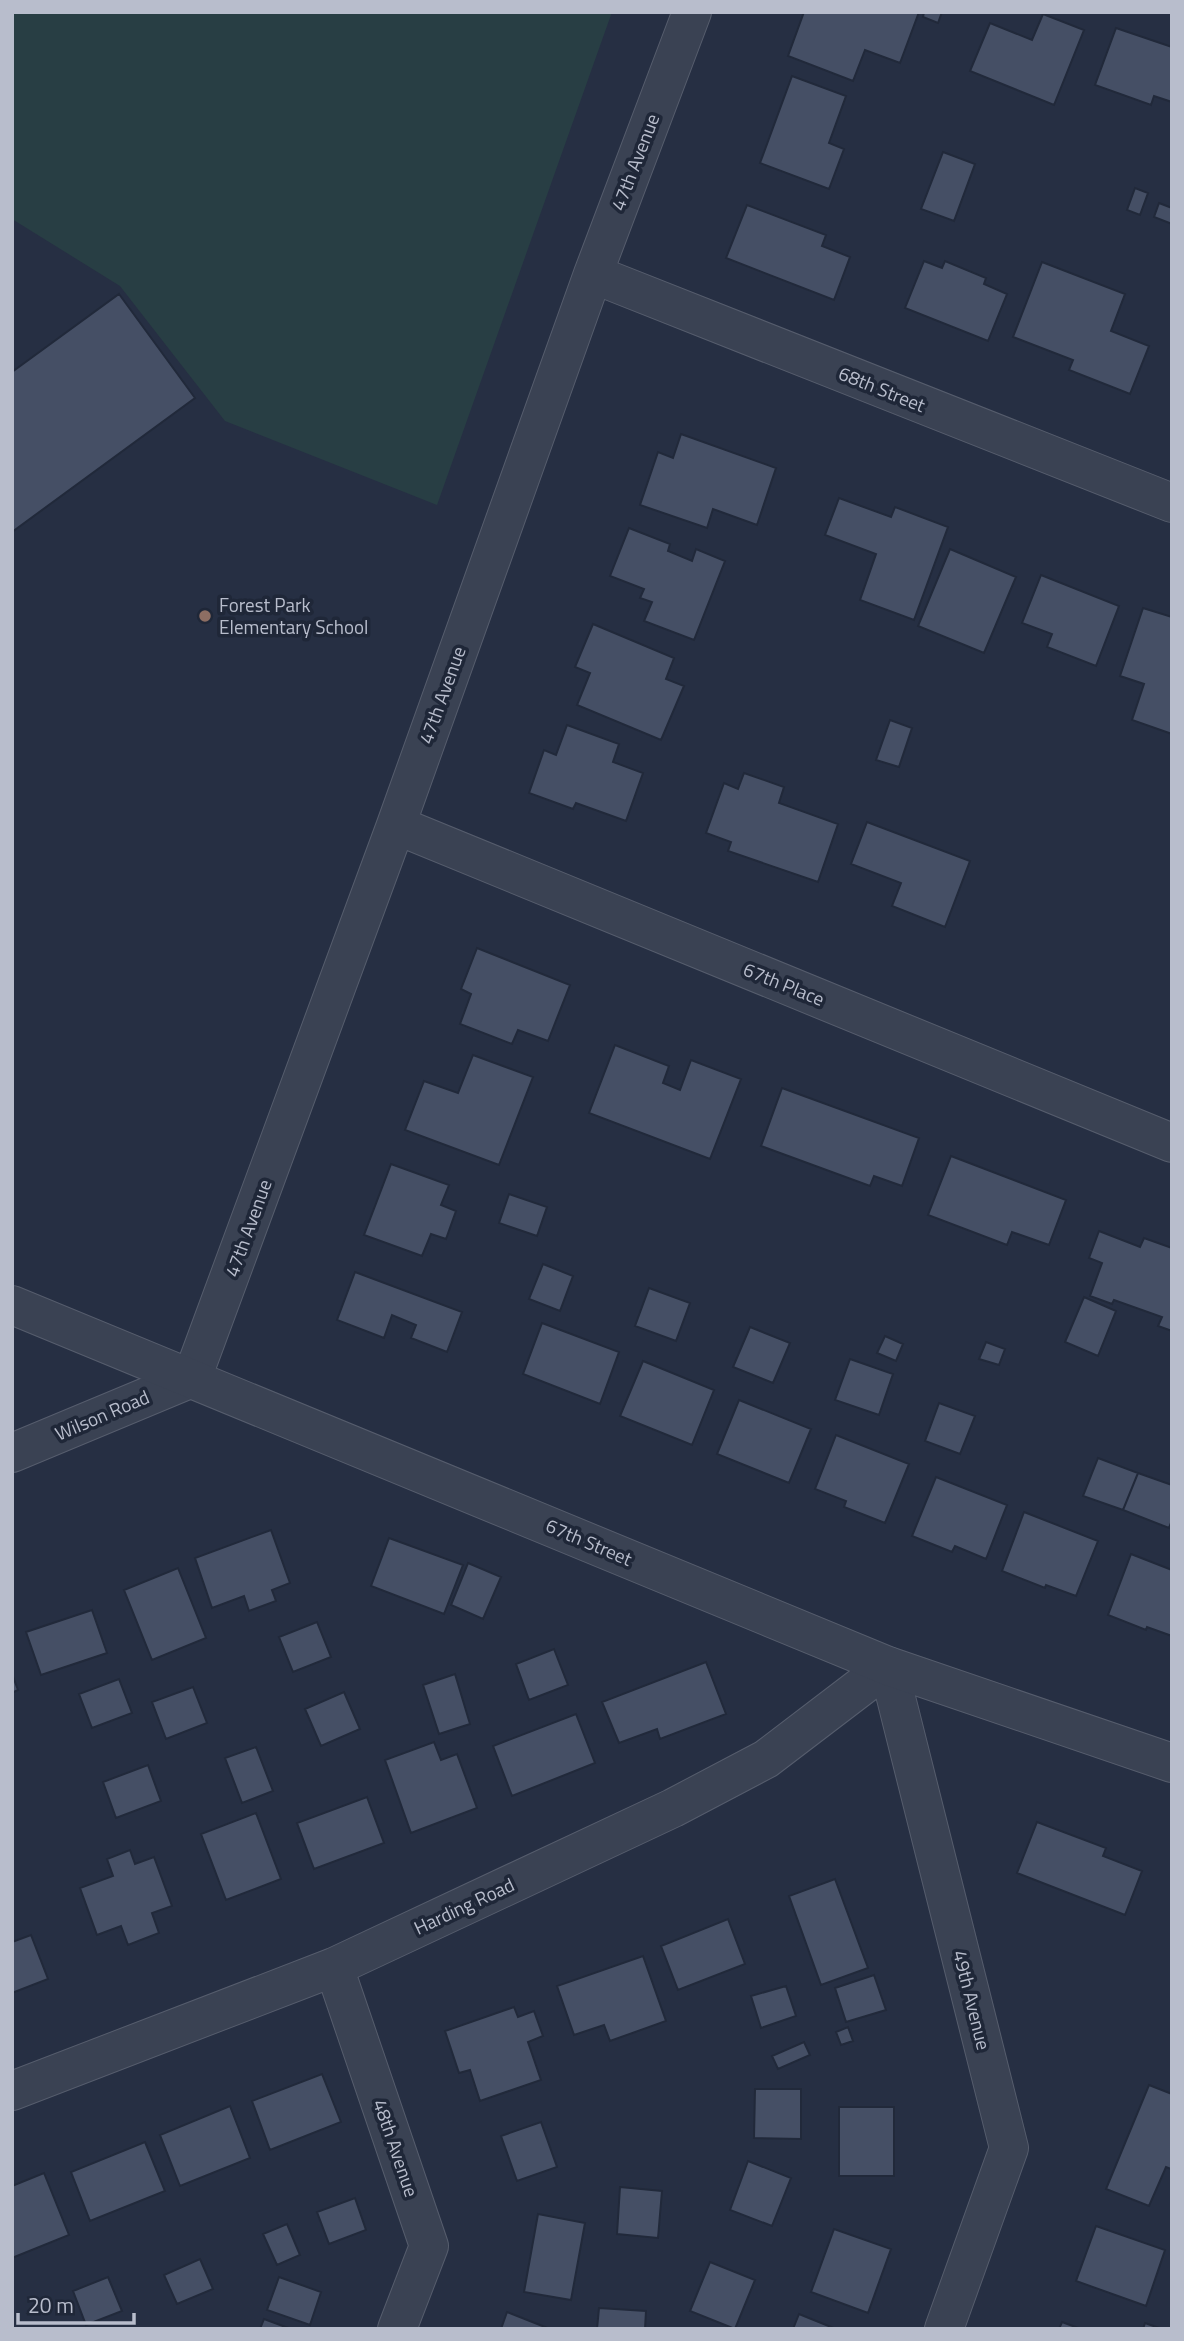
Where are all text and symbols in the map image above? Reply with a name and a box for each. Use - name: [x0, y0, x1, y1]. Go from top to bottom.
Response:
- street label: 47th Avenue: [603, 109, 666, 215]
- street label: 68th Street: [834, 358, 930, 419]
- place label: Forest Park Elementary School: [219, 590, 368, 641]
- marker: Forest Park Elementary School: [197, 608, 213, 624]
- street label: 47th Avenue: [411, 642, 473, 748]
- street label: 67th Place: [739, 954, 829, 1013]
- street label: 47th Avenue: [217, 1175, 279, 1281]
- street label: Wilson Road: [50, 1382, 153, 1447]
- street label: 67th Street: [541, 1510, 637, 1573]
- street label: Harding Road: [409, 1870, 519, 1942]
- street label: 49th Avenue: [946, 1947, 999, 2053]
- street label: 48th Avenue: [366, 2095, 427, 2201]
- scale bar: [18, 2282, 133, 2326]
- text: 20 m: [28, 2289, 74, 2321]

